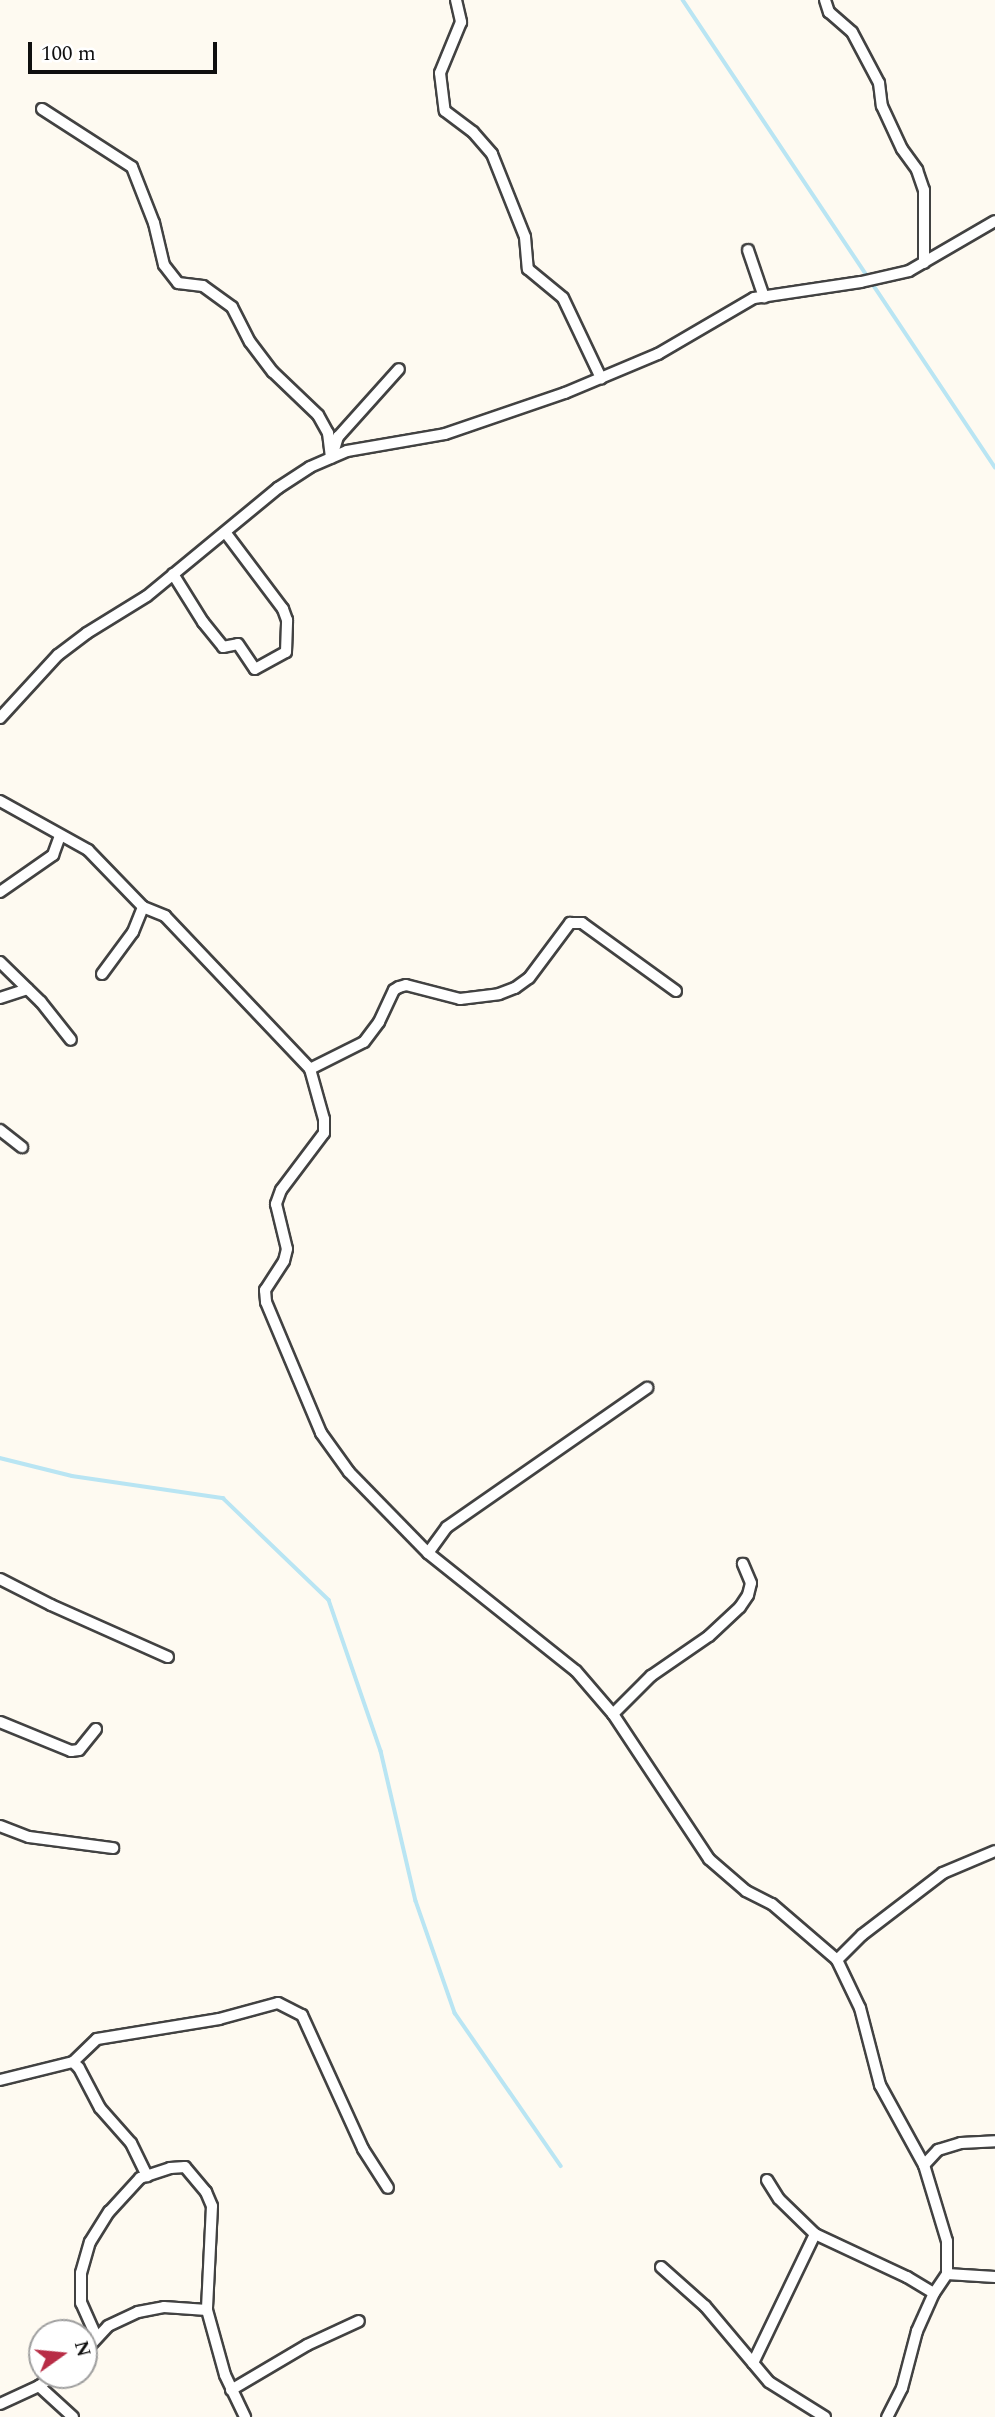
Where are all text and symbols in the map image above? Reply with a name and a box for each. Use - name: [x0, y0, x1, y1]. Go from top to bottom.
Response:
- scale bar: [32, 28, 220, 72]
- text: 100 m: [41, 38, 96, 70]
- north arrow: [28, 2319, 98, 2389]
- text: N: [66, 2338, 98, 2360]

